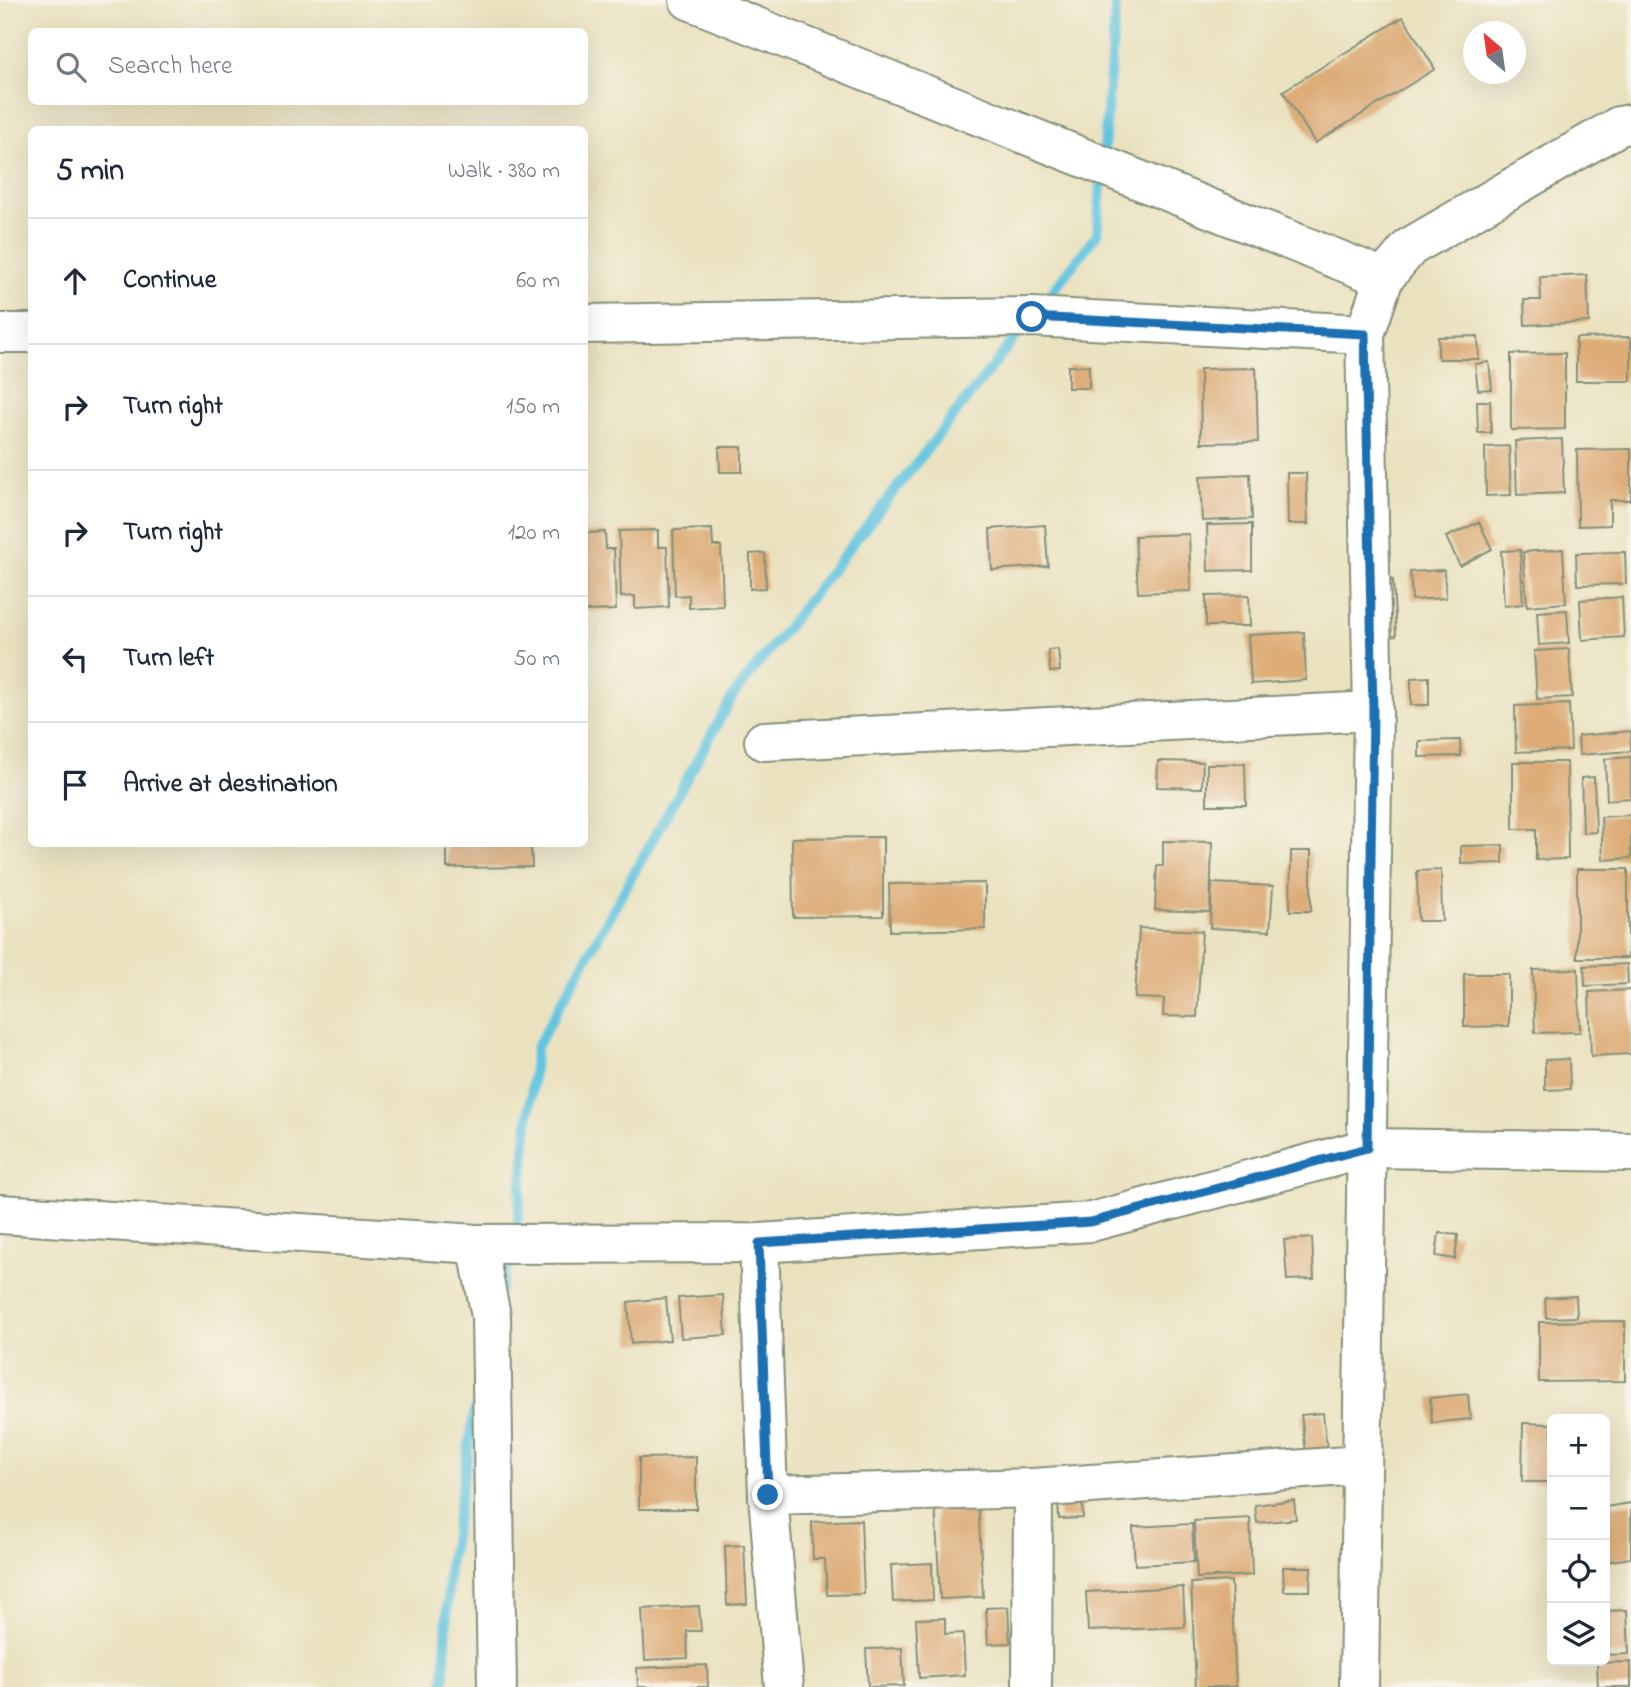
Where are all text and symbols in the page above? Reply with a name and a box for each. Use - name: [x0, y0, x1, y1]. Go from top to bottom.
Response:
- north arrow: [1463, 21, 1526, 84]
- search box: [28, 28, 588, 105]
- icon: search: [52, 48, 90, 86]
- text: Search here: [108, 48, 233, 86]
- text: 5 min: [56, 150, 124, 194]
- text: Walk · 380 m: [448, 155, 560, 188]
- icon: ahead: [56, 262, 94, 300]
- text: Continue: [123, 262, 216, 300]
- text: 60 m: [516, 265, 560, 298]
- route start: [1016, 301, 1047, 332]
- icon: right: [56, 388, 94, 426]
- text: Turn right: [123, 388, 223, 426]
- text: 150 m: [506, 391, 560, 424]
- icon: right: [56, 514, 94, 552]
- text: Turn right: [123, 514, 223, 552]
- text: 120 m: [508, 517, 560, 550]
- icon: left: [56, 640, 94, 678]
- text: Turn left: [123, 640, 214, 678]
- text: 50 m: [513, 643, 560, 676]
- icon: arrive: [56, 766, 94, 804]
- text: Arrive at destination: [123, 766, 338, 804]
- map controls: [1547, 1414, 1610, 1666]
- button: +: [1547, 1414, 1610, 1477]
- button: −: [1547, 1477, 1610, 1540]
- route end: [752, 1479, 783, 1510]
- button: locate: [1547, 1540, 1610, 1603]
- button: layers: [1547, 1603, 1610, 1666]

